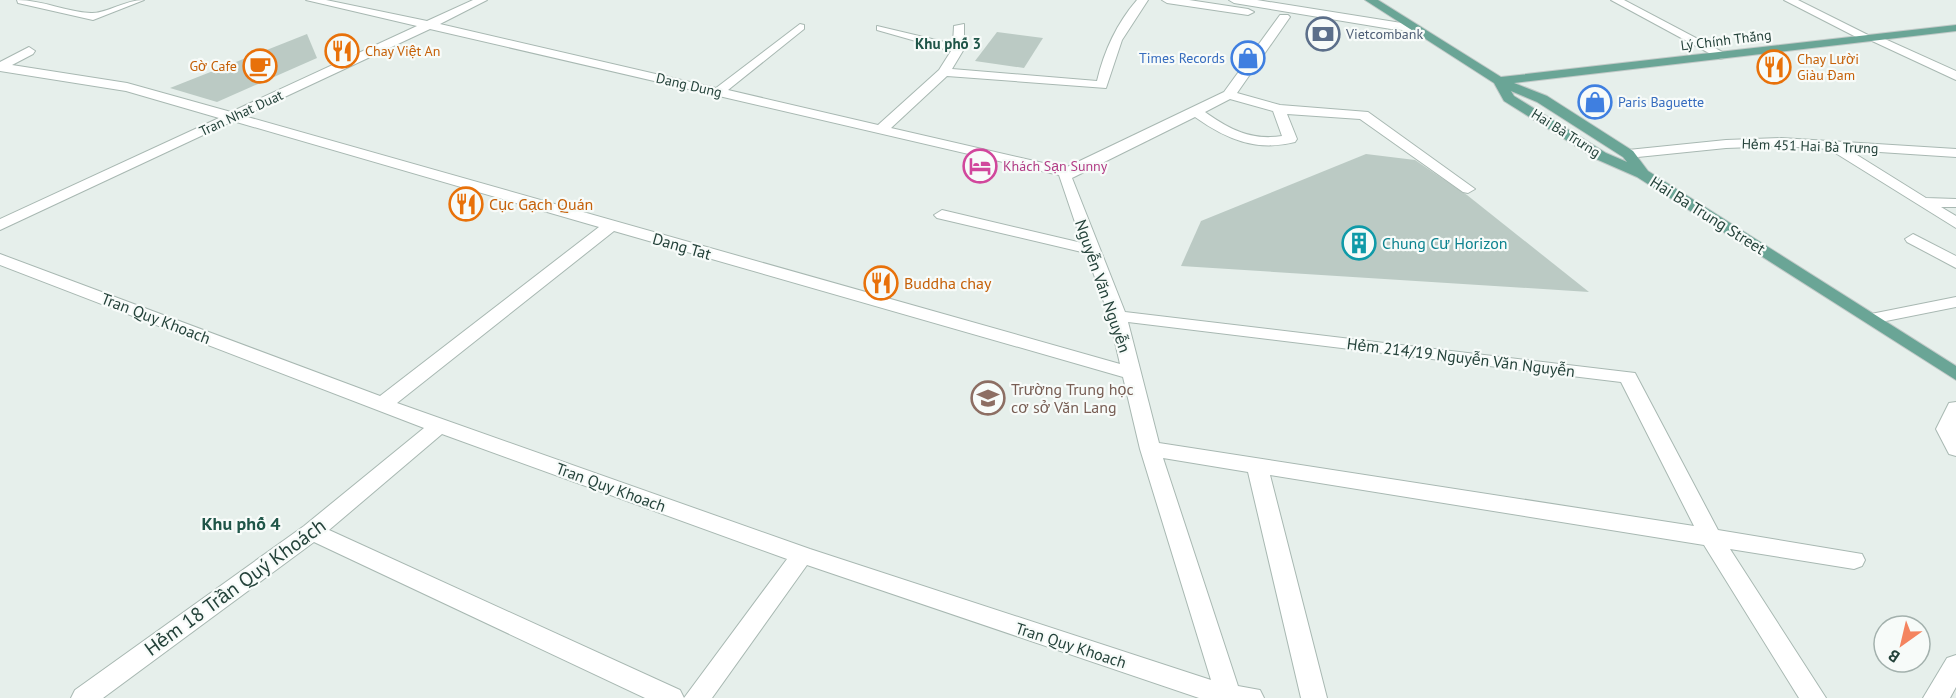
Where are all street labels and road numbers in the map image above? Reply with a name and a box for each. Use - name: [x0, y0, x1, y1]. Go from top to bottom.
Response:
- street label: Lý Chính Thắng: [1680, 26, 1772, 54]
- street label: Dang Dung: [654, 69, 724, 101]
- street label: Tran Nhat Duat: [196, 86, 286, 140]
- street label: Hai Bà Trưng: [1528, 105, 1604, 161]
- street label: Hẻm 451 Hai Bà Trưng: [1741, 135, 1879, 157]
- street label: Hai Ba Trung Street: [1647, 172, 1770, 259]
- street label: Nguyễn Văn Nguyễn: [1071, 217, 1135, 355]
- street label: Dang Tat: [650, 228, 714, 264]
- street label: Tran Quy Khoach: [99, 288, 213, 348]
- street label: Hẻm 214/19 Nguyễn Văn Nguyễn: [1346, 333, 1576, 381]
- street label: Tran Quy Khoach: [553, 458, 669, 516]
- street label: Hẻm 18 Trần Quý Khoách: [139, 512, 331, 662]
- street label: Tran Quy Khoach: [1013, 618, 1129, 672]

